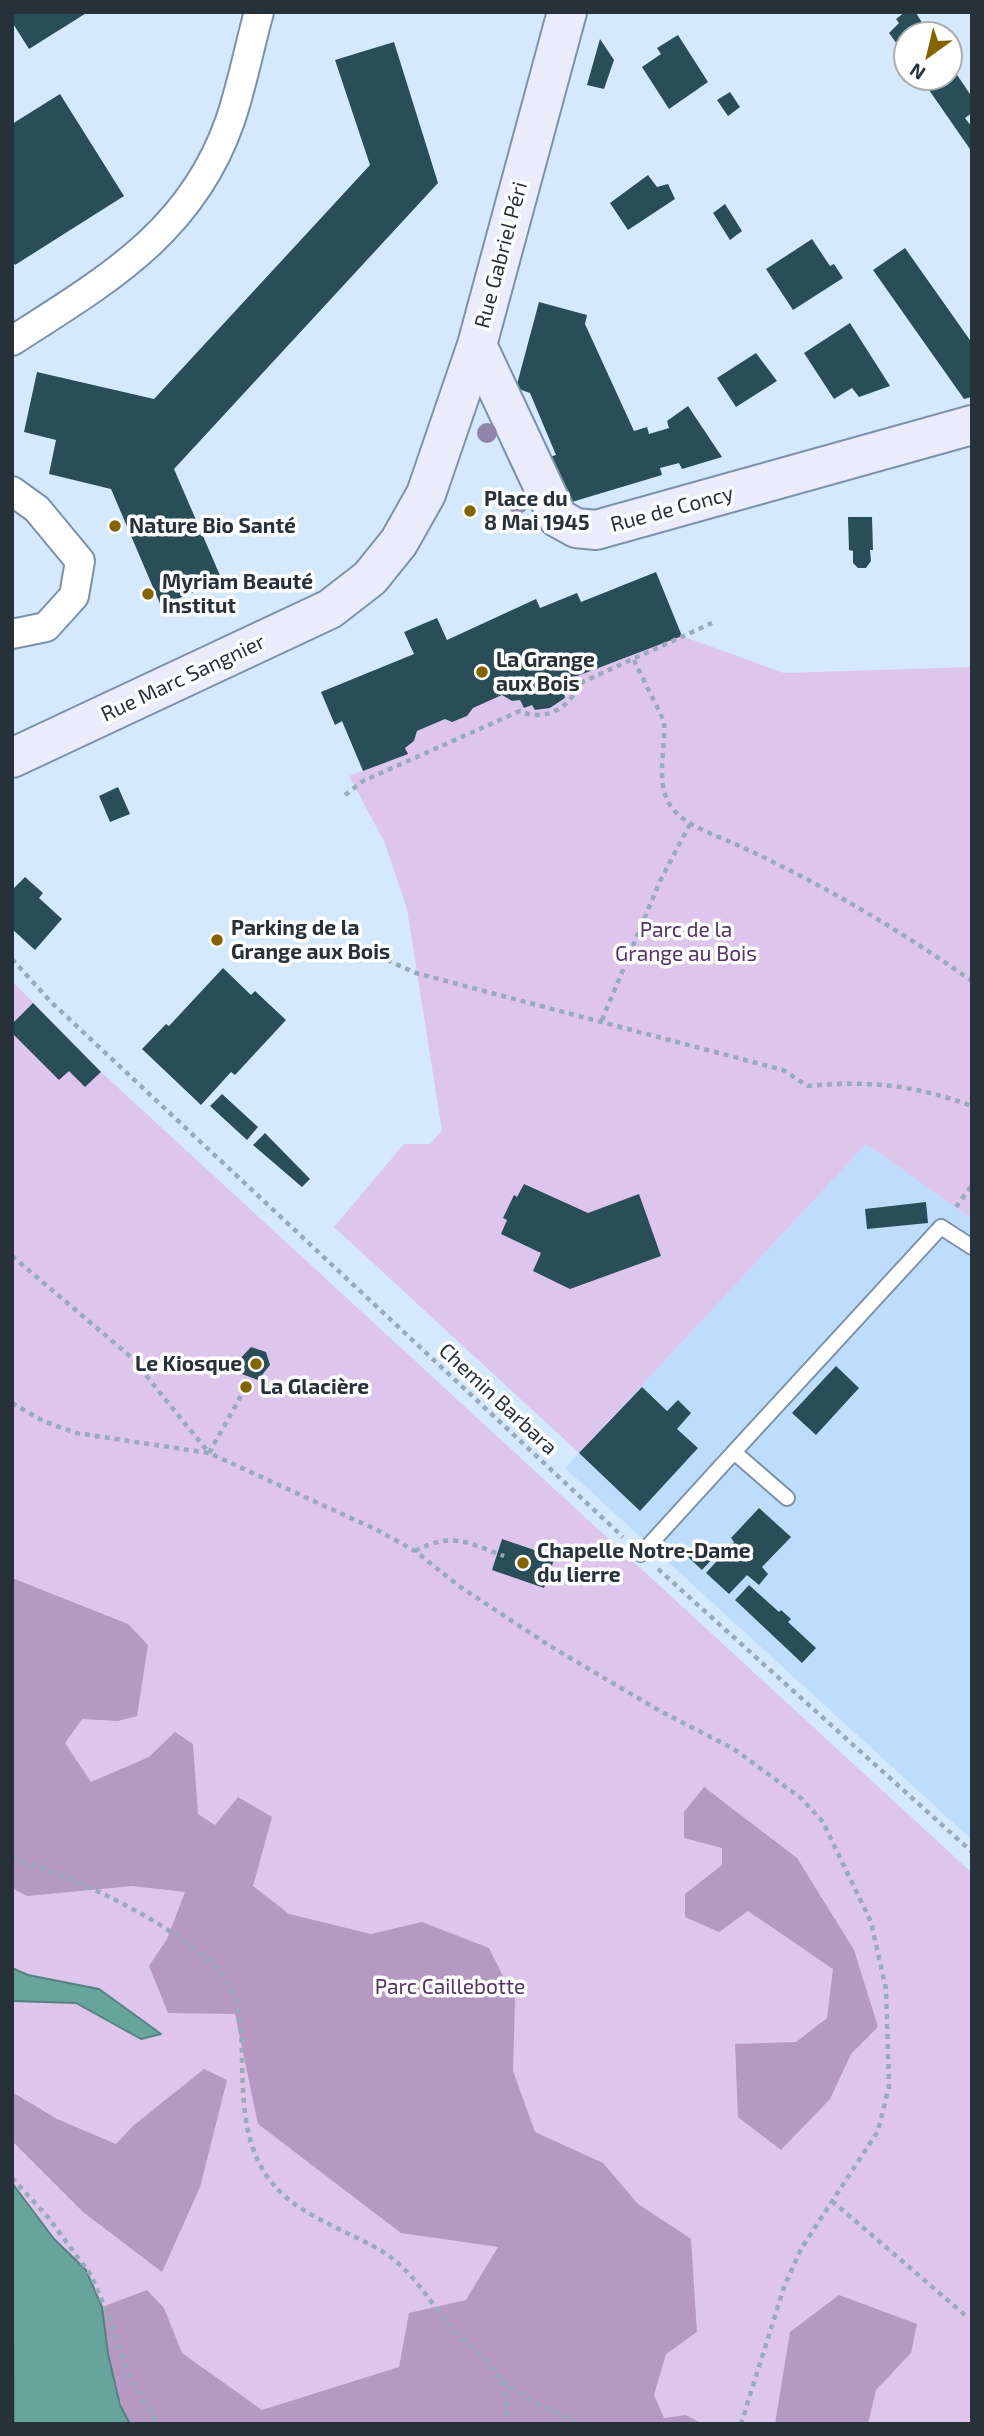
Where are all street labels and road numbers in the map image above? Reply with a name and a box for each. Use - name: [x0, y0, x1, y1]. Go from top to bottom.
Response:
- street label: Rue Gabriel Péri: [469, 179, 533, 331]
- street label: Rue de Concy: [608, 480, 736, 538]
- street label: Rue Marc Sangnier: [97, 629, 269, 727]
- street label: Chemin Barbara: [434, 1338, 562, 1460]

